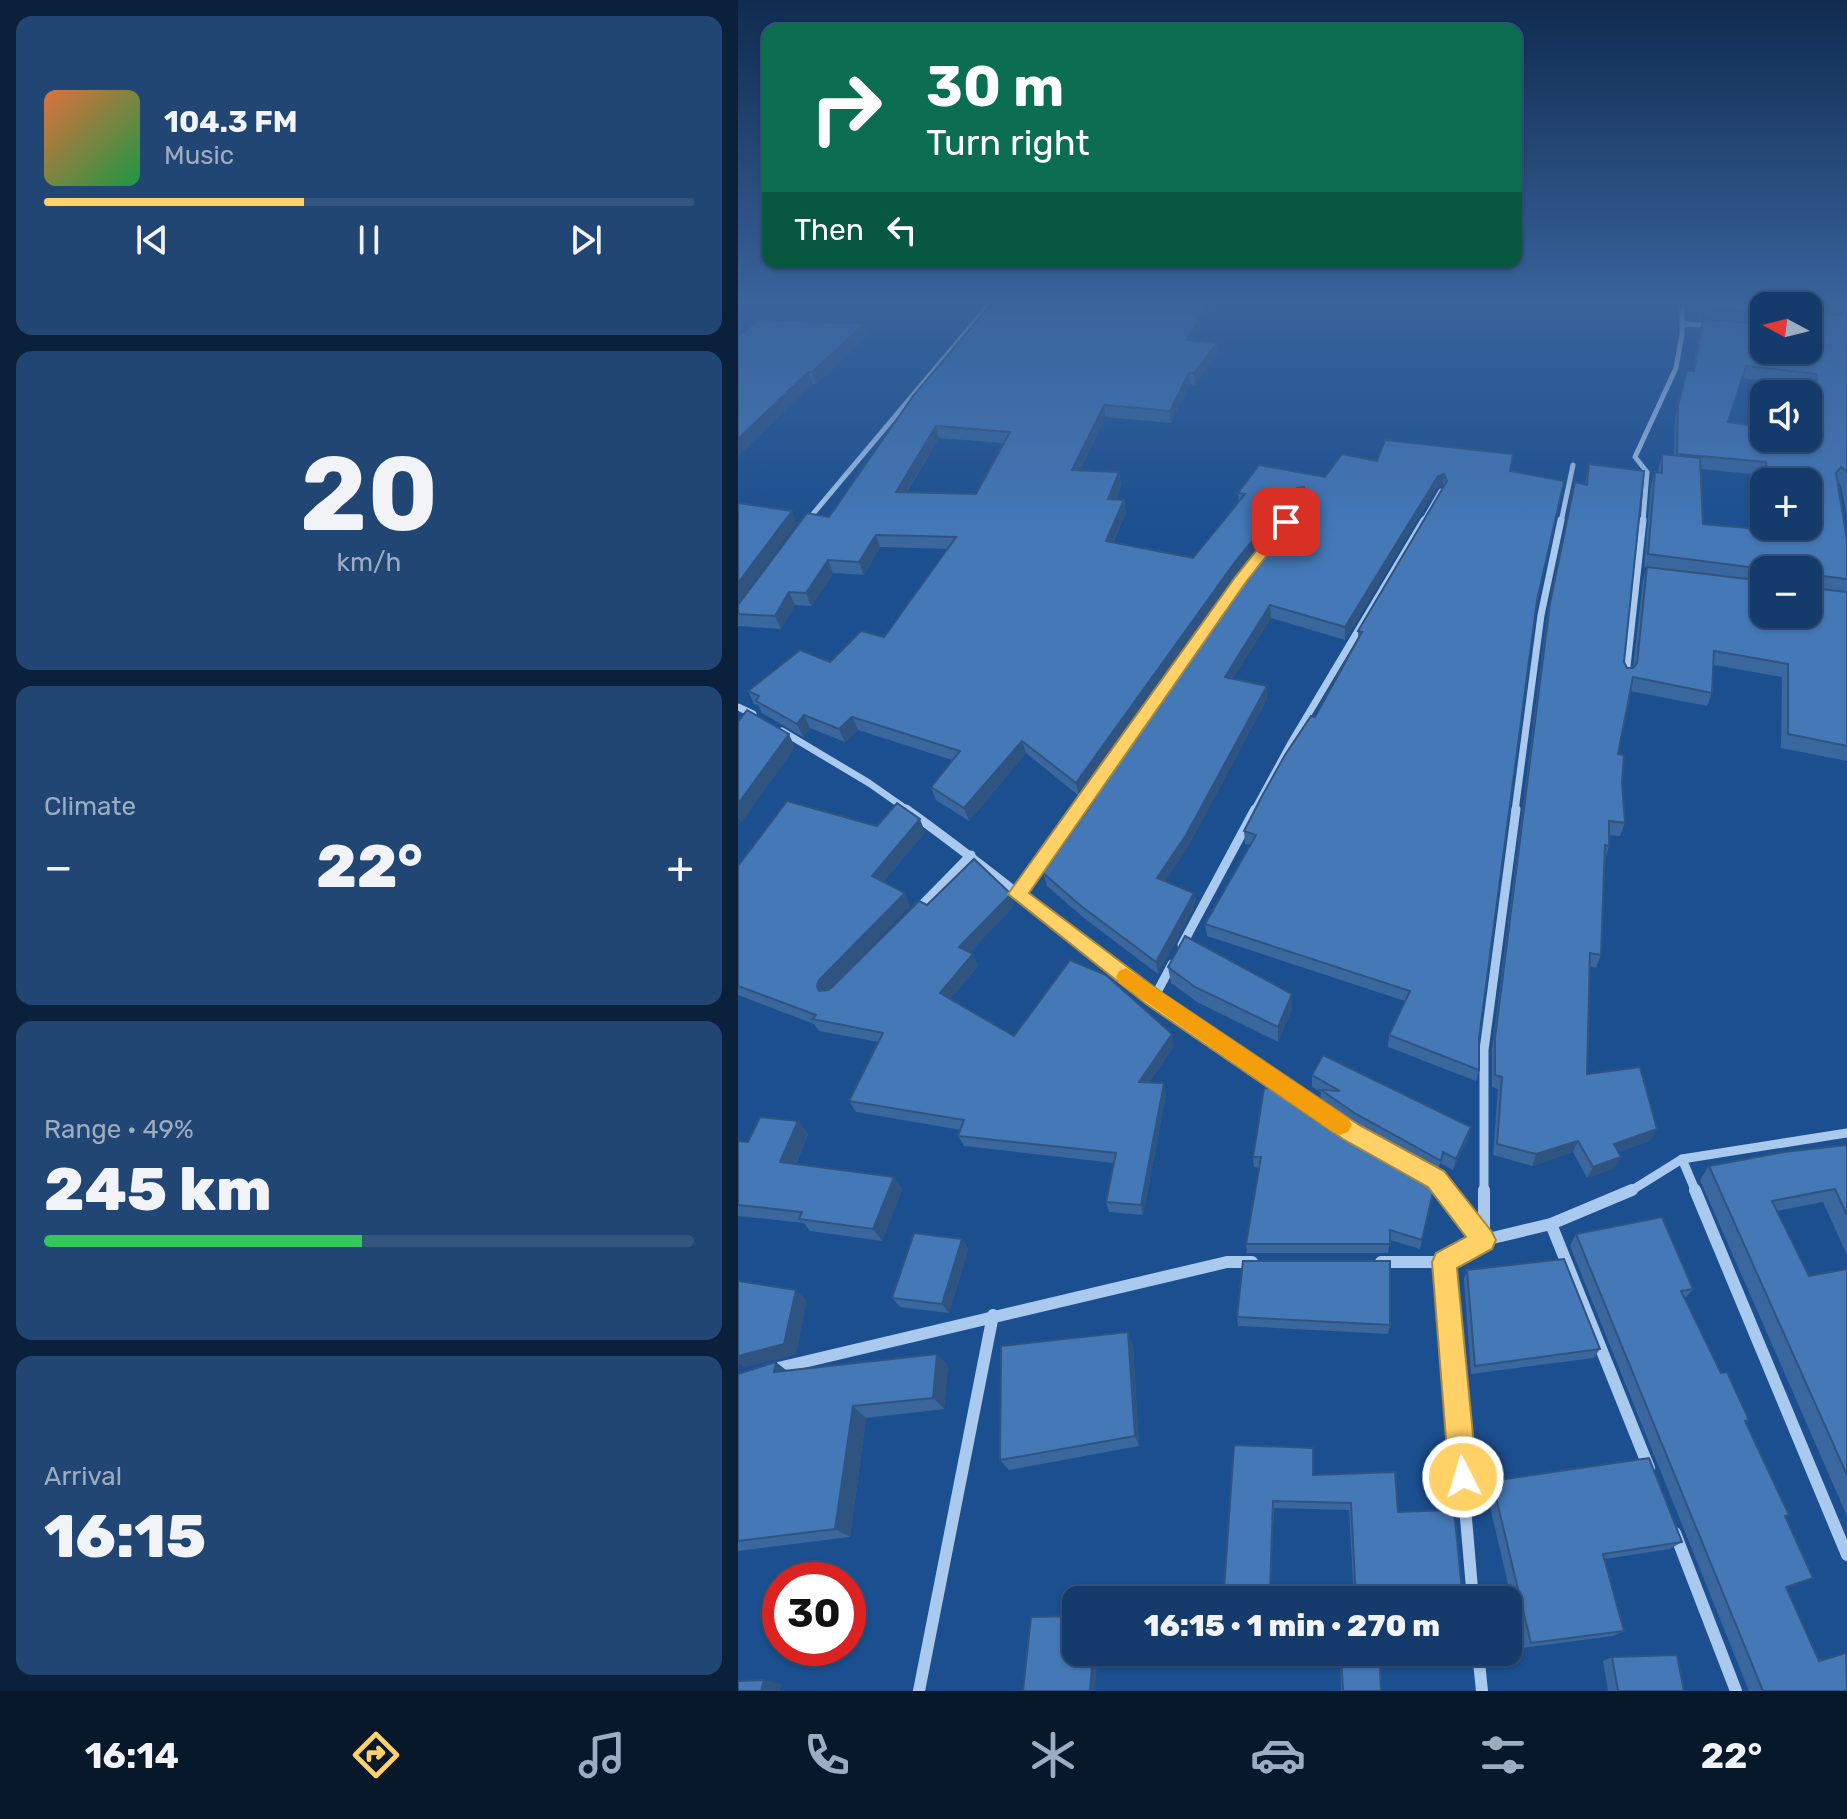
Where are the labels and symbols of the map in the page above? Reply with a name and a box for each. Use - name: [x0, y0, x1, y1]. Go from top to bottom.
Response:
- north arrow: [1750, 292, 1822, 364]
- pin: [1252, 488, 1320, 556]
- position arrow: [1421, 1435, 1505, 1519]
- speed limit sign: 30: [762, 1562, 866, 1666]

